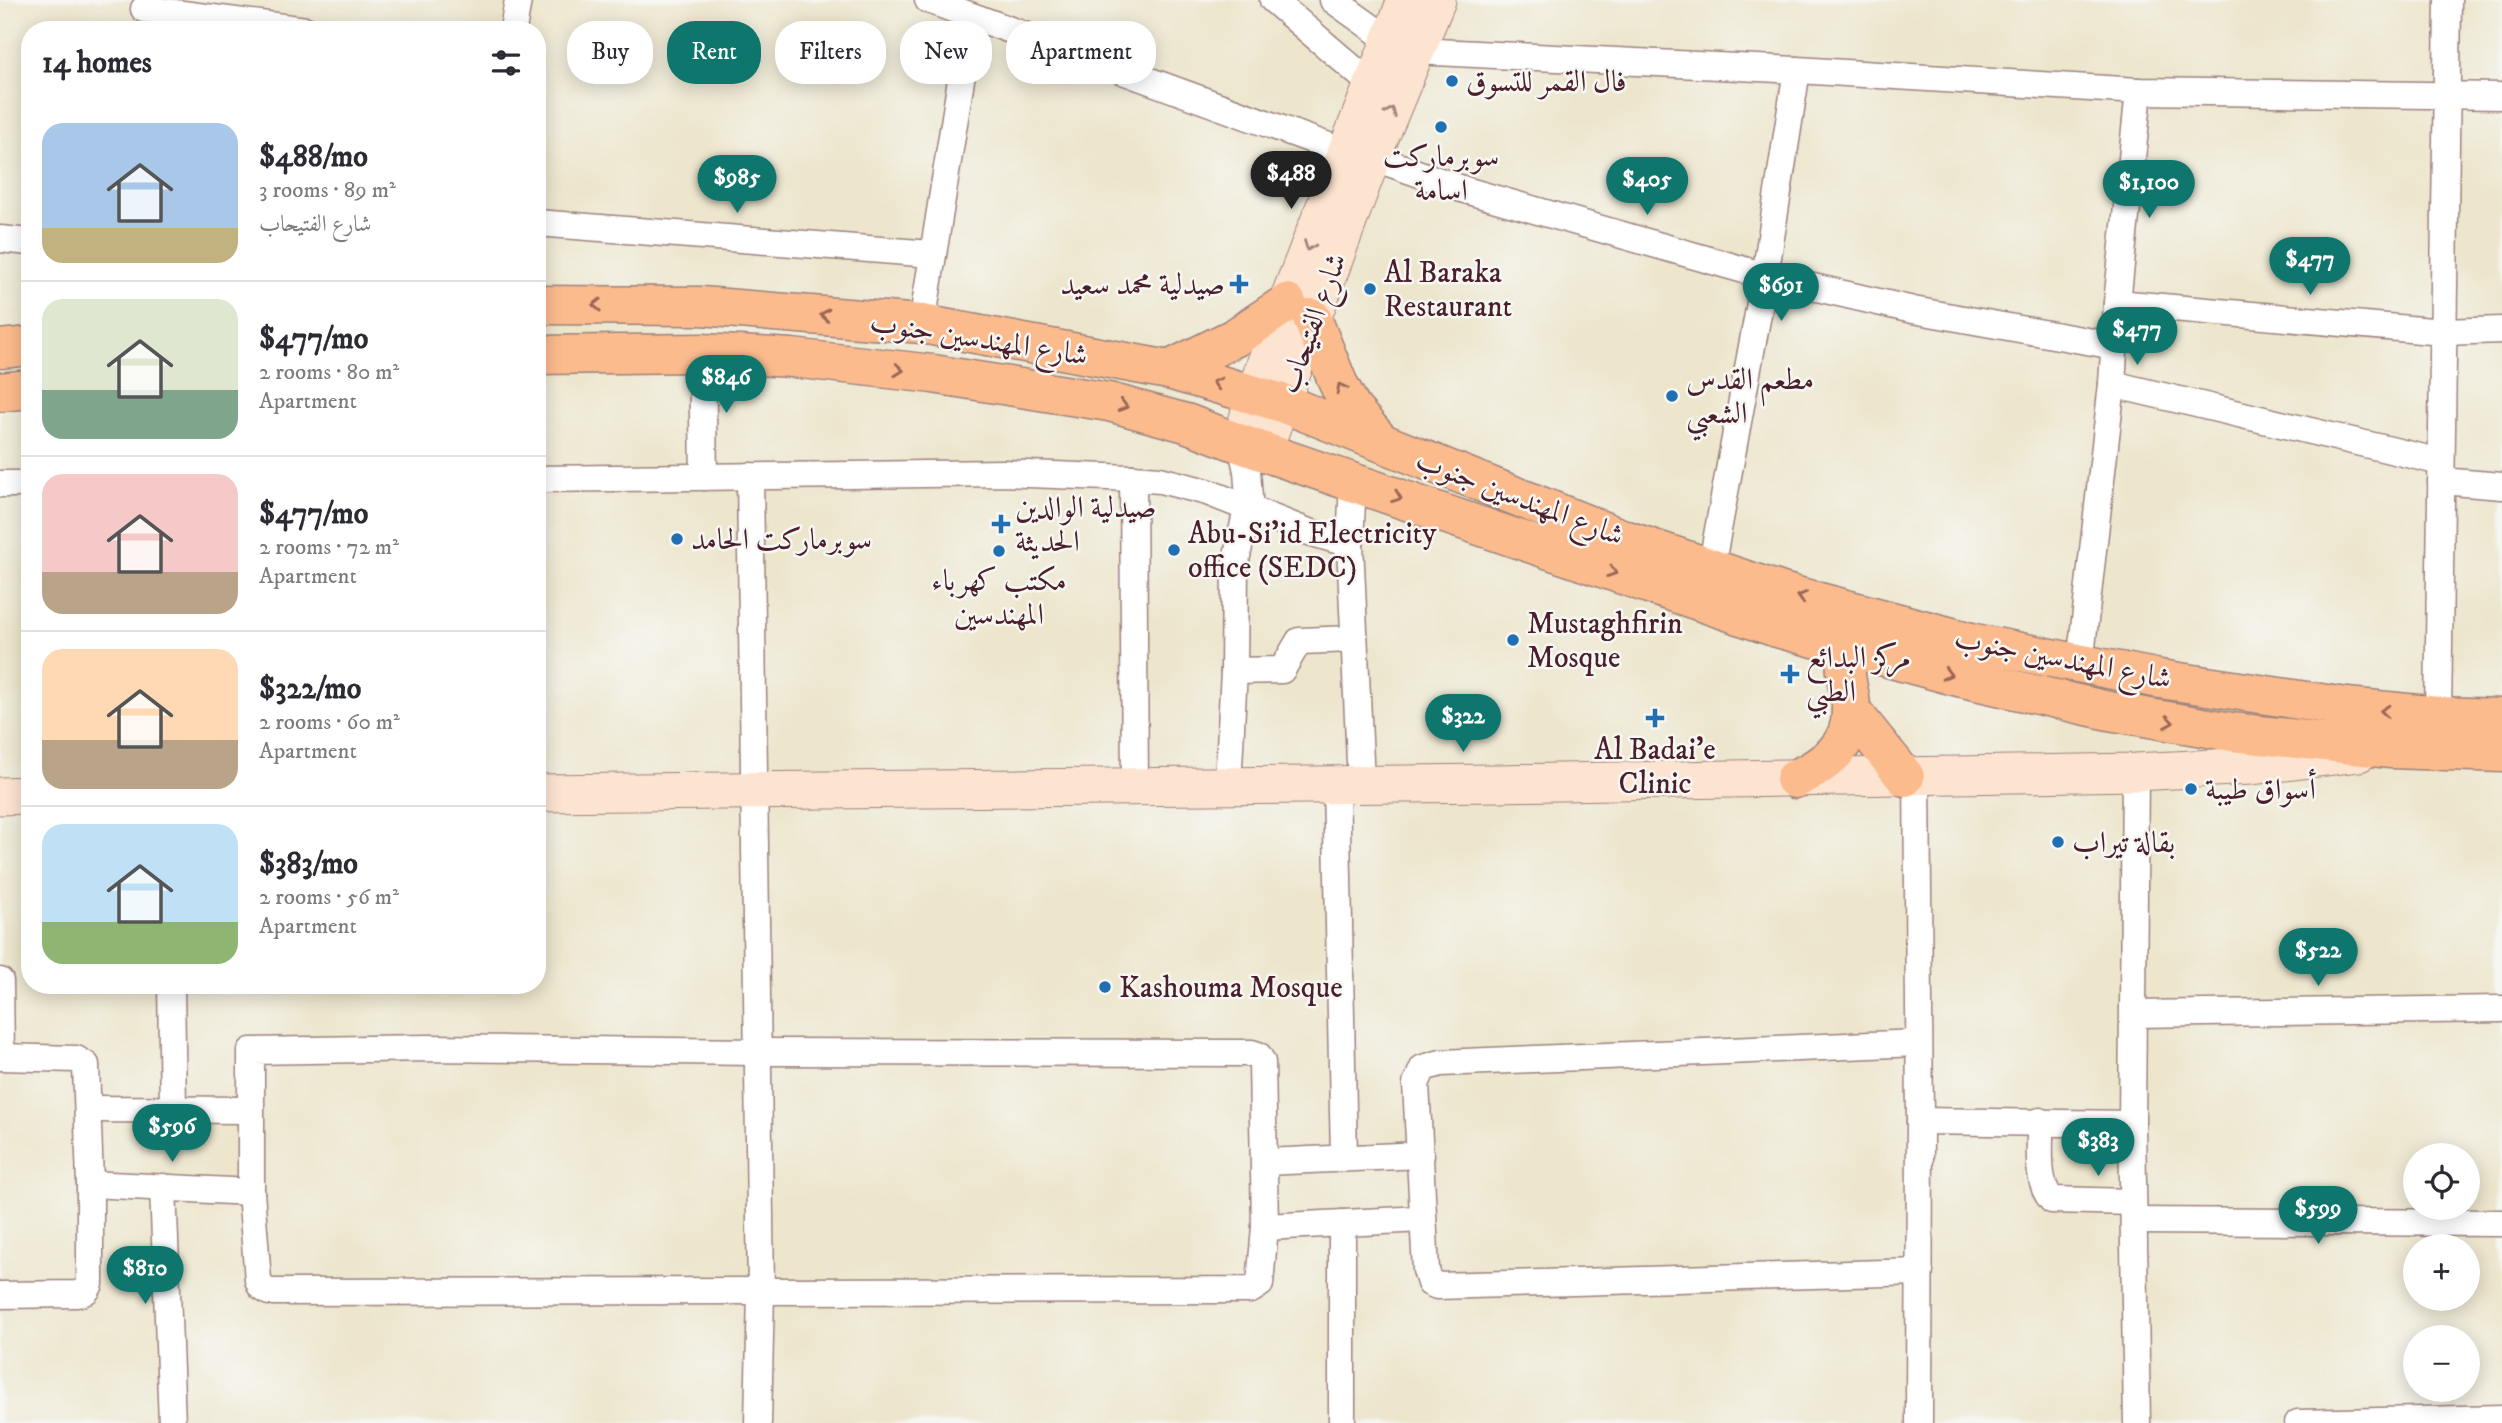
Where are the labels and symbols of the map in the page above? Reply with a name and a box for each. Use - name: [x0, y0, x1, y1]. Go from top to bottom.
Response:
- place label: فال القمر للتسوق: [1466, 64, 1627, 101]
- marker: فال القمر للتسوق: [1444, 73, 1460, 89]
- one-way arrow: [1383, 107, 1397, 119]
- marker: سوبرماركت اسامة: [1433, 119, 1449, 135]
- place label: سوبرماركت اسامة: [1383, 139, 1499, 210]
- pin: $488: [1250, 152, 1332, 211]
- pin: $985: [696, 156, 778, 215]
- pin: $405: [1606, 158, 1688, 217]
- pin: $1,100: [2092, 160, 2206, 220]
- pin: $477: [2269, 238, 2351, 297]
- one-way arrow: [1303, 239, 1317, 251]
- street label: شارع الفتيحاب: [1271, 248, 1361, 401]
- place label: Al Baraka Restaurant: [1384, 255, 1512, 326]
- pin: $691: [1740, 264, 1822, 323]
- place label: صيدلية محمد سعيد: [1060, 267, 1225, 304]
- marker: صيدلية محمد سعيد: [1231, 276, 1247, 292]
- marker: Al Baraka Restaurant: [1362, 281, 1378, 297]
- one-way arrow: [592, 297, 603, 312]
- street label: شارع المهندسين جنوب: [866, 304, 1090, 380]
- one-way arrow: [819, 308, 830, 323]
- pin: $477: [2096, 308, 2178, 367]
- pin: $846: [685, 356, 767, 415]
- one-way arrow: [893, 362, 904, 377]
- place label: مطعم القدس الشعبي: [1686, 362, 1814, 441]
- one-way arrow: [1211, 377, 1223, 391]
- one-way arrow: [1336, 383, 1349, 395]
- marker: مطعم القدس الشعبي: [1664, 388, 1680, 404]
- one-way arrow: [1117, 398, 1129, 412]
- street label: شارع المهندسين جنوب: [1408, 442, 1629, 560]
- one-way arrow: [1391, 489, 1403, 503]
- place label: صيدلية الوالدين الحديثة: [1015, 490, 1156, 561]
- marker: صيدلية الوالدين الحديثة: [993, 516, 1009, 532]
- place label: Abu-Si'id Electricity office (SEDC): [1188, 516, 1437, 587]
- place label: سوبرماركت الحامد: [691, 522, 872, 559]
- marker: سوبرماركت الحامد: [669, 531, 685, 547]
- marker: Abu-Si'id Electricity office (SEDC): [1166, 542, 1182, 558]
- marker: مكتب كهرباء المهندسين: [991, 543, 1007, 559]
- place label: مكتب كهرباء المهندسين: [931, 563, 1067, 634]
- one-way arrow: [1606, 564, 1618, 578]
- one-way arrow: [1796, 591, 1808, 605]
- place label: Mustaghfirin Mosque: [1527, 606, 1683, 677]
- street label: شارع المهندسين جنوب: [1950, 620, 2174, 704]
- marker: Mustaghfirin Mosque: [1505, 632, 1521, 648]
- place label: مركز البدائع الطبي: [1806, 640, 1911, 719]
- marker: مركز البدائع الطبي: [1780, 664, 1800, 684]
- one-way arrow: [1941, 666, 1953, 680]
- pin: $322: [1422, 694, 1504, 754]
- one-way arrow: [2379, 704, 2390, 719]
- marker: Al Badai'e Clinic: [1645, 708, 1665, 728]
- one-way arrow: [2163, 714, 2175, 729]
- place label: Al Badai'e Clinic: [1594, 732, 1716, 803]
- place label: أسواق طيبة: [2205, 768, 2316, 809]
- marker: أسواق طيبة: [2183, 781, 2199, 797]
- place label: بقالة تيراب: [2072, 825, 2175, 862]
- marker: بقالة تيراب: [2050, 834, 2066, 850]
- pin: $522: [2277, 928, 2359, 988]
- place label: Kashouma Mosque: [1119, 970, 1343, 1007]
- marker: Kashouma Mosque: [1097, 979, 1113, 995]
- pin: $596: [131, 1104, 213, 1164]
- pin: $383: [2057, 1118, 2139, 1178]
- pin: $599: [2277, 1186, 2359, 1246]
- pin: $810: [104, 1246, 186, 1306]

